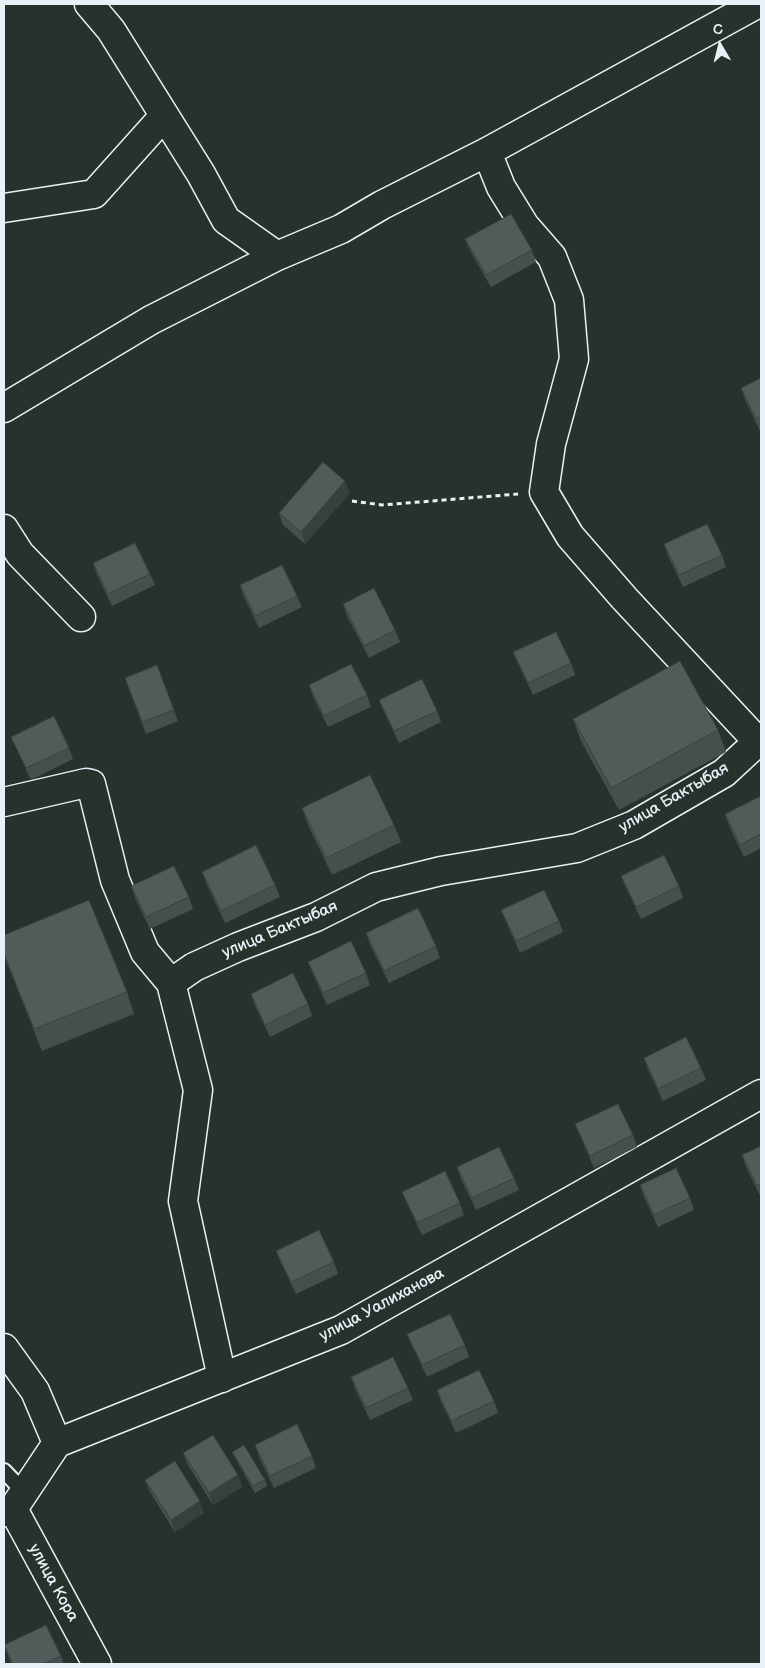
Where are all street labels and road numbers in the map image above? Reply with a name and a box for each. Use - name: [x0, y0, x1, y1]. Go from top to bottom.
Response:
- street label: улица Бактыбая: [616, 759, 732, 837]
- street label: улица Бактыбая: [219, 897, 341, 963]
- street label: улица Уалиханова: [316, 1264, 448, 1346]
- street label: улица Кора: [24, 1541, 82, 1625]

